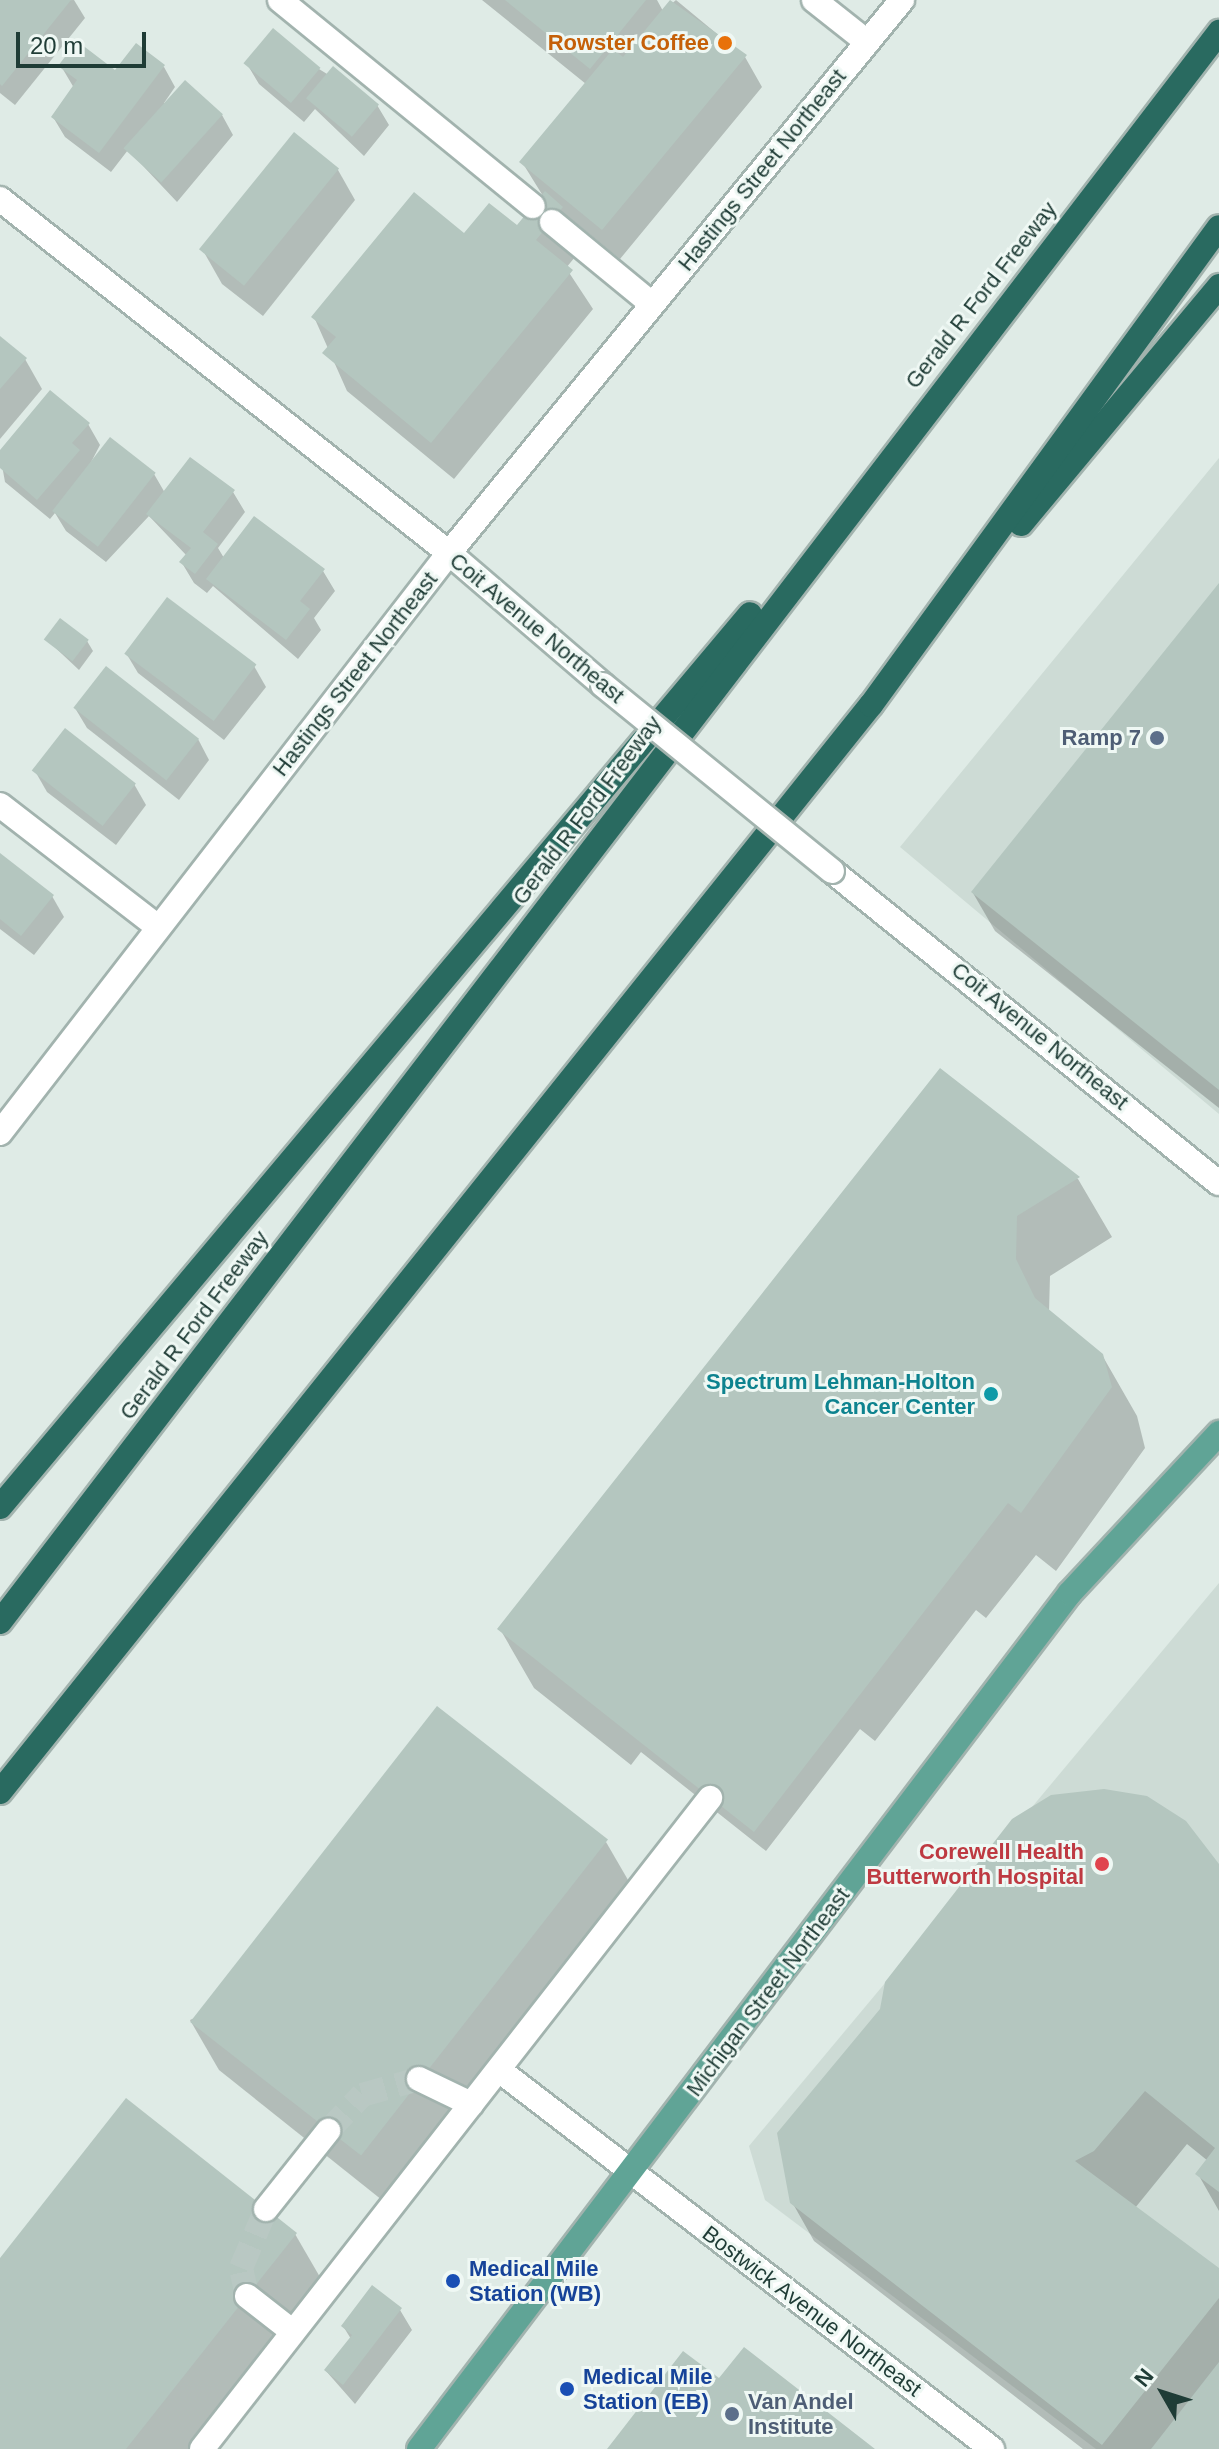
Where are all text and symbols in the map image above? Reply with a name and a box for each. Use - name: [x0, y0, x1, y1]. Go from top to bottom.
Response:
- scale bar: [20, 16, 150, 66]
- place label: Rowster Coffee: [548, 30, 709, 56]
- text: 20 m: [30, 32, 83, 59]
- marker: Rowster Coffee: [716, 34, 734, 52]
- street label: Hastings Street Northeast: [672, 64, 852, 276]
- street label: Gerald R Ford Freeway: [900, 196, 1062, 394]
- street label: Coit Avenue Northeast: [444, 547, 630, 709]
- street label: Hastings Street Northeast: [267, 567, 443, 781]
- street label: Gerald R Ford Freeway: [507, 710, 667, 910]
- place label: Ramp 7: [1062, 725, 1141, 751]
- marker: Ramp 7: [1148, 729, 1166, 747]
- street label: Coit Avenue Northeast: [946, 956, 1134, 1116]
- street label: Gerald R Ford Freeway: [114, 1225, 274, 1425]
- place label: Spectrum Lehman-Holton Cancer Center: [706, 1368, 975, 1420]
- marker: Spectrum Lehman-Holton Cancer Center: [982, 1385, 1000, 1403]
- place label: Corewell Health Butterworth Hospital: [866, 1838, 1084, 1890]
- marker: Corewell Health Butterworth Hospital: [1091, 1853, 1113, 1875]
- street label: Michigan Street Northeast: [681, 1882, 855, 2102]
- street label: Bostwick Avenue Northeast: [697, 2220, 927, 2402]
- place label: Medical Mile Station (WB): [469, 2255, 601, 2306]
- marker: Medical Mile Station (WB): [444, 2272, 462, 2290]
- north arrow: [1123, 2353, 1203, 2433]
- place label: Medical Mile Station (EB): [583, 2363, 713, 2414]
- text: N: [1129, 2364, 1159, 2392]
- marker: Medical Mile Station (EB): [558, 2380, 576, 2398]
- place label: Van Andel Institute: [748, 2388, 854, 2440]
- marker: Van Andel Institute: [723, 2405, 741, 2423]

